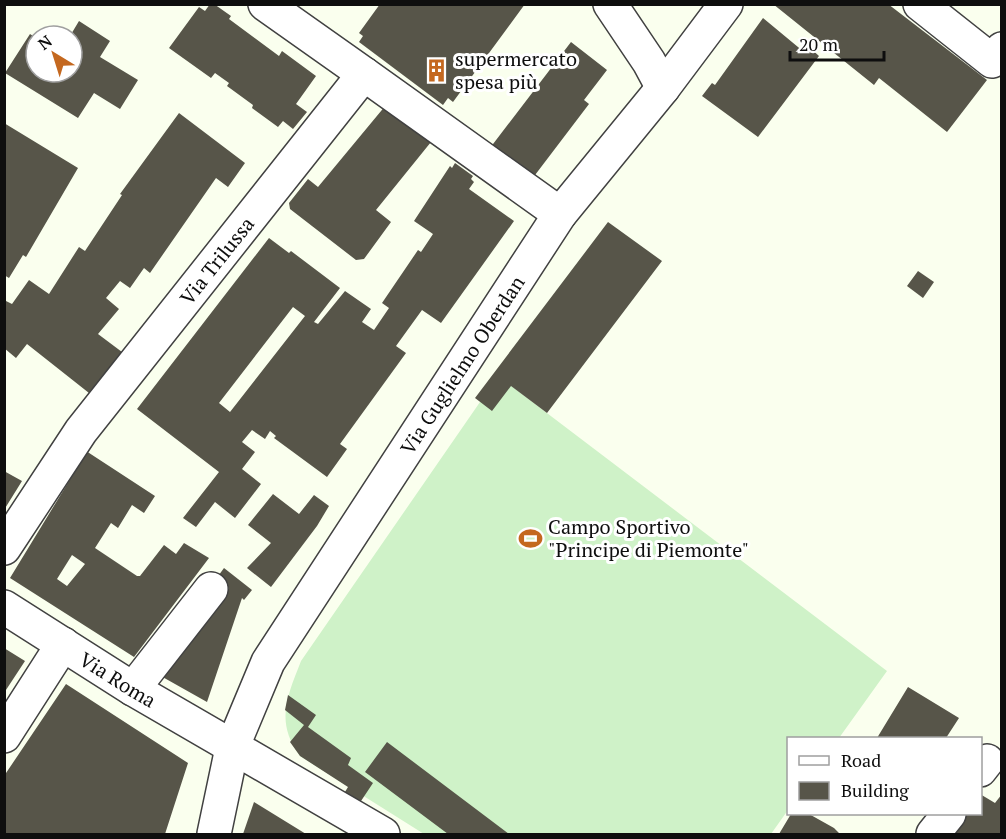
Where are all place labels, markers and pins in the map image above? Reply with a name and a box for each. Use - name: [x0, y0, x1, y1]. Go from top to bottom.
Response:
- place label: supermercato spesa più: [455, 45, 577, 95]
- building icon: supermercato spesa più: [424, 57, 450, 83]
- place label: Campo Sportivo "Principe di Piemonte": [548, 513, 749, 563]
- sports icon: Campo Sportivo "Principe di Piemonte": [517, 525, 543, 551]

